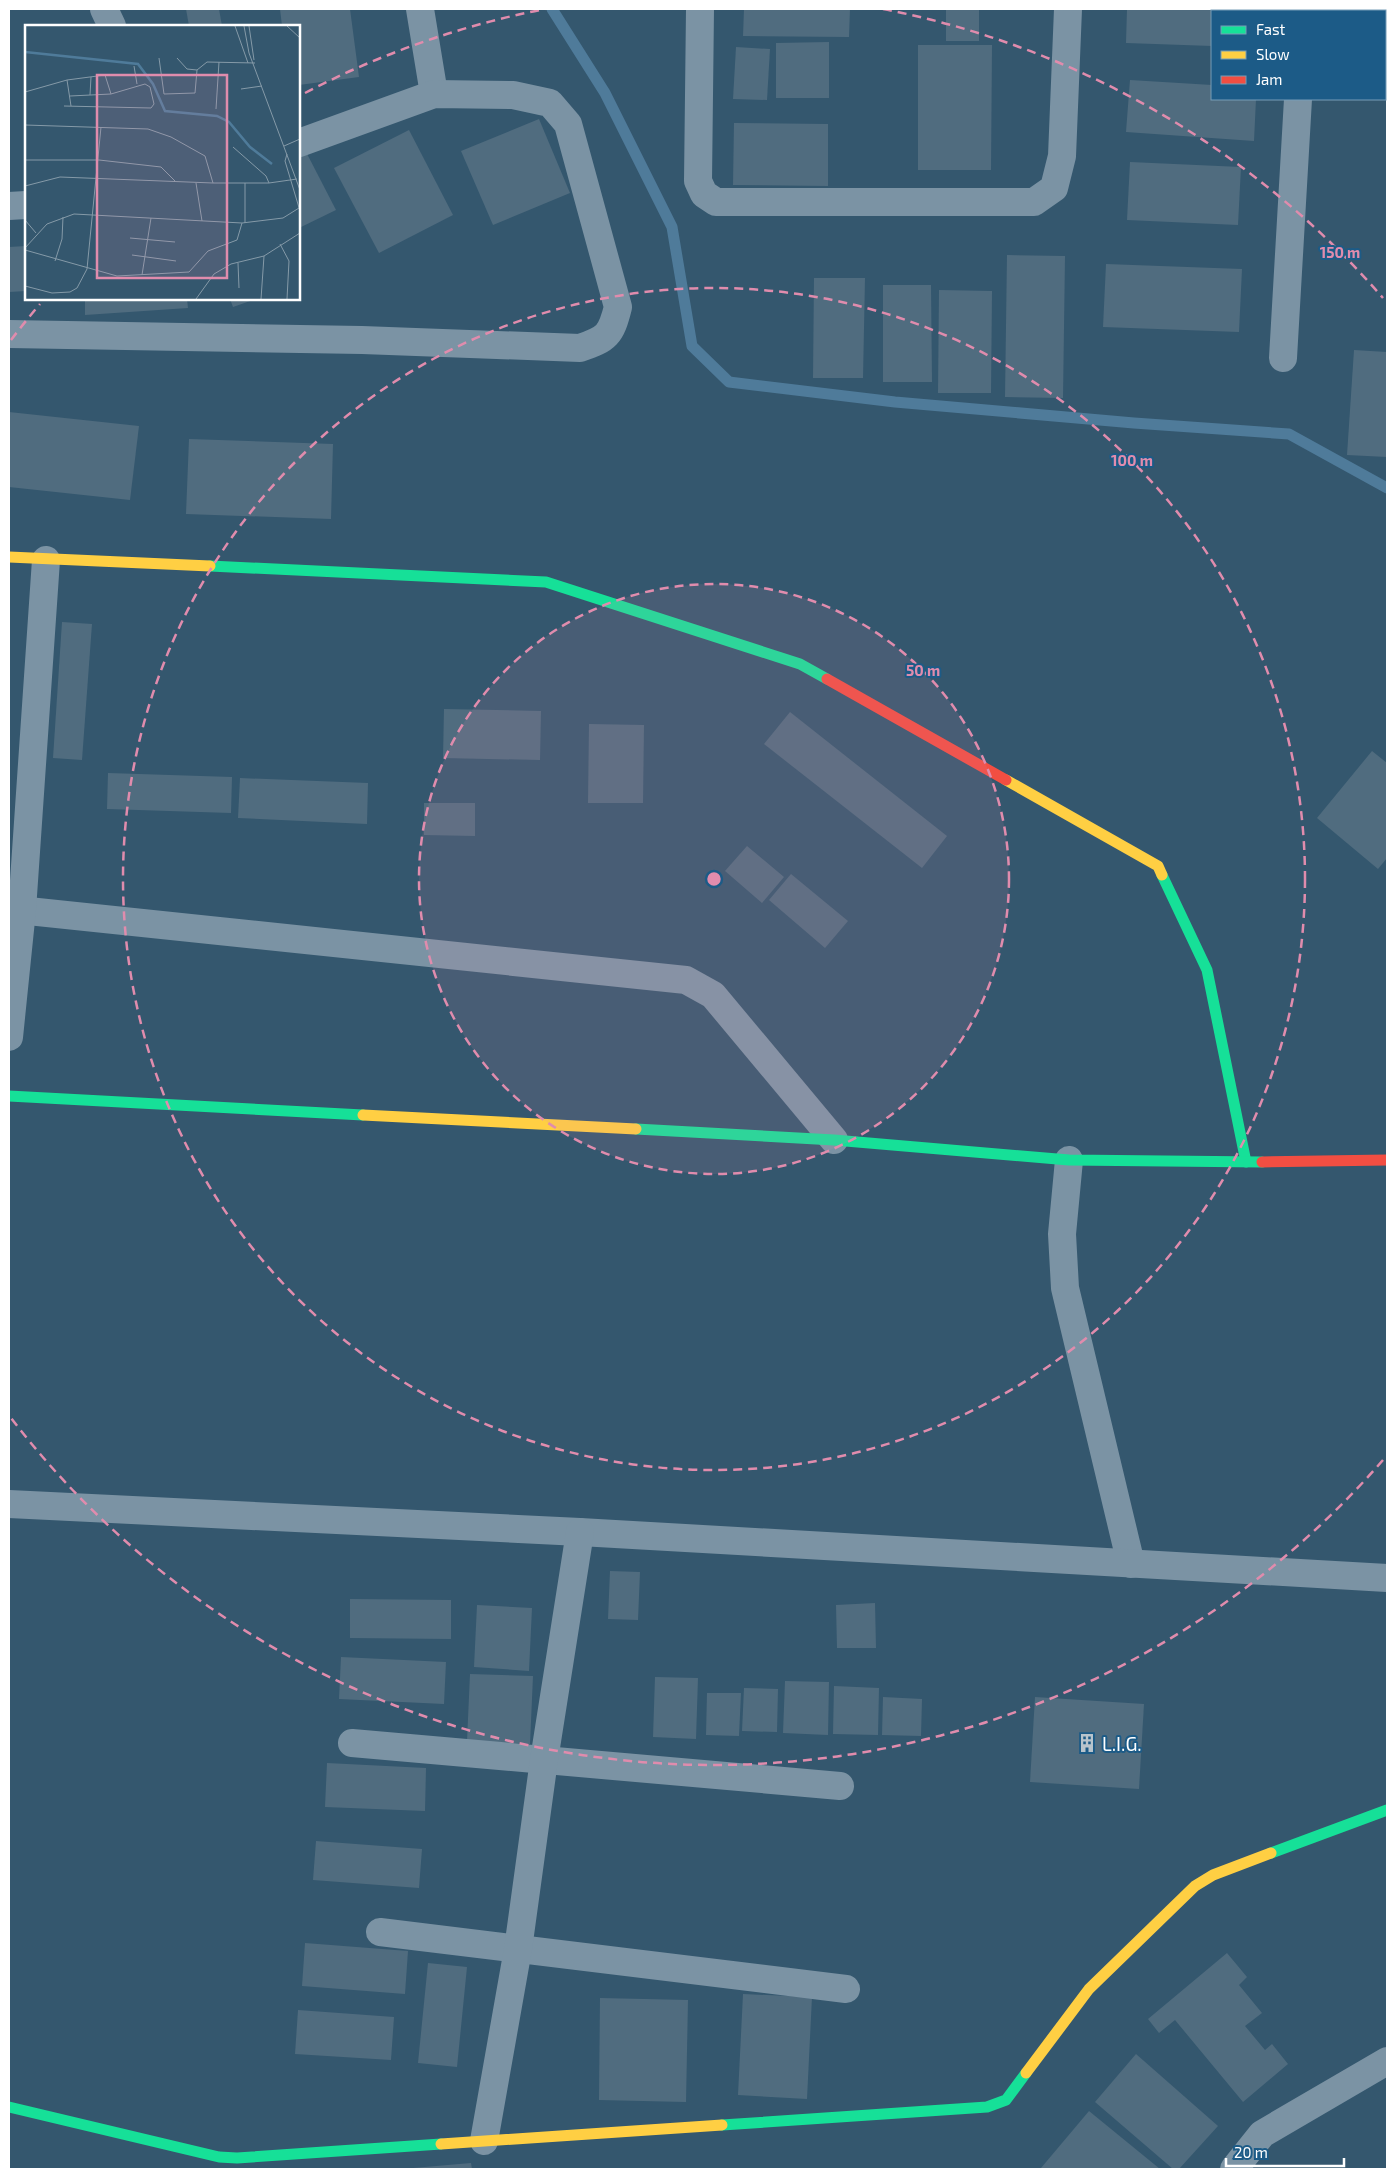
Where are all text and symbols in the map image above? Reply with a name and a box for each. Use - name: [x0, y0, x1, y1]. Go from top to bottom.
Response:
- legend: [1211, 10, 1386, 100]
- text: Fast: [1256, 20, 1286, 38]
- inset map: [25, 25, 300, 300]
- text: Slow: [1256, 45, 1290, 63]
- text: Jam: [1256, 70, 1282, 88]
- text: 150 m: [1320, 243, 1360, 261]
- text: 100 m: [1111, 451, 1153, 469]
- text: 50 m: [906, 661, 940, 679]
- centre of rings: [705, 870, 723, 888]
- building icon: L.I.G.: [1076, 1732, 1098, 1754]
- place label: L.I.G.: [1102, 1732, 1142, 1755]
- scale bar: [1226, 2136, 1344, 2168]
- text: 20 m: [1234, 2143, 1268, 2161]

